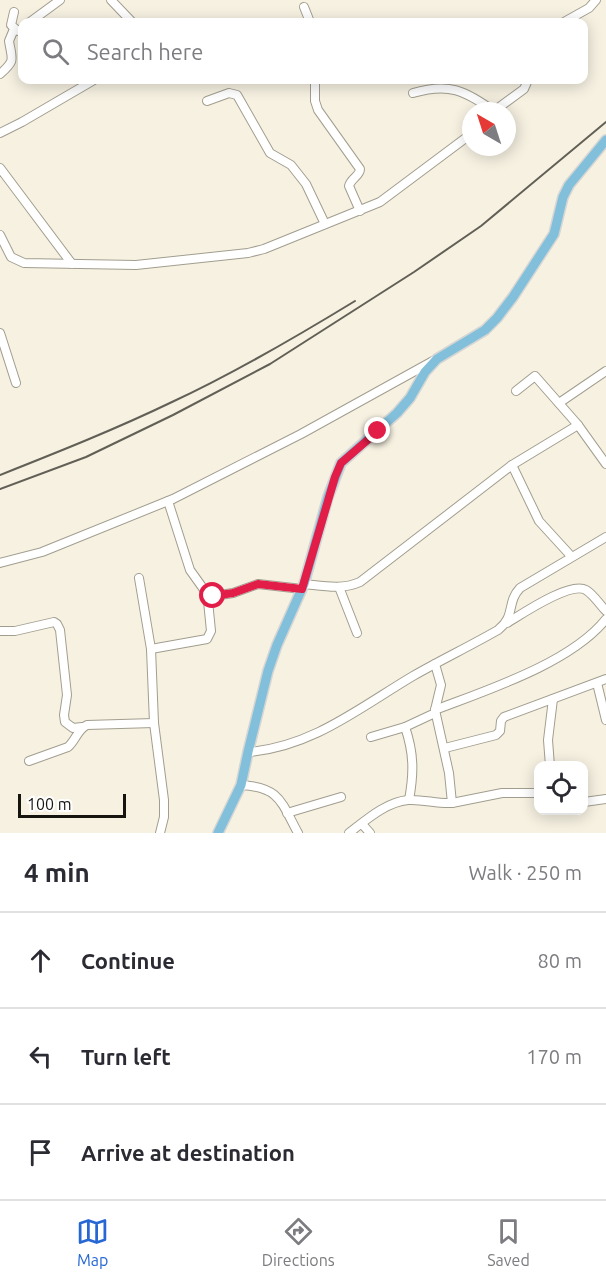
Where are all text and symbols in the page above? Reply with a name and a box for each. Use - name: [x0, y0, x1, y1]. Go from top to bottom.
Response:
- search box: [18, 18, 588, 84]
- icon: search: [39, 35, 72, 68]
- text: Search here: [87, 39, 203, 64]
- north arrow: [462, 102, 516, 156]
- route end: [364, 417, 390, 443]
- route start: [199, 582, 225, 608]
- map controls: [534, 761, 588, 815]
- button: locate: [534, 761, 588, 815]
- scale bar: [18, 791, 126, 818]
- text: 100 m: [27, 795, 72, 813]
- text: 4 min: [24, 858, 90, 887]
- text: Walk · 250 m: [469, 861, 582, 884]
- icon: ahead: [24, 944, 57, 977]
- text: Continue: [81, 948, 175, 973]
- text: 80 m: [538, 949, 582, 972]
- icon: left: [24, 1040, 57, 1073]
- text: Turn left: [81, 1044, 171, 1069]
- text: 170 m: [526, 1045, 582, 1068]
- icon: arrive: [24, 1136, 57, 1169]
- text: Arrive at destination: [81, 1140, 295, 1165]
- tab: Map: [76, 1215, 109, 1269]
- tab: Directions: [262, 1215, 335, 1269]
- tab: Saved: [487, 1215, 530, 1269]

